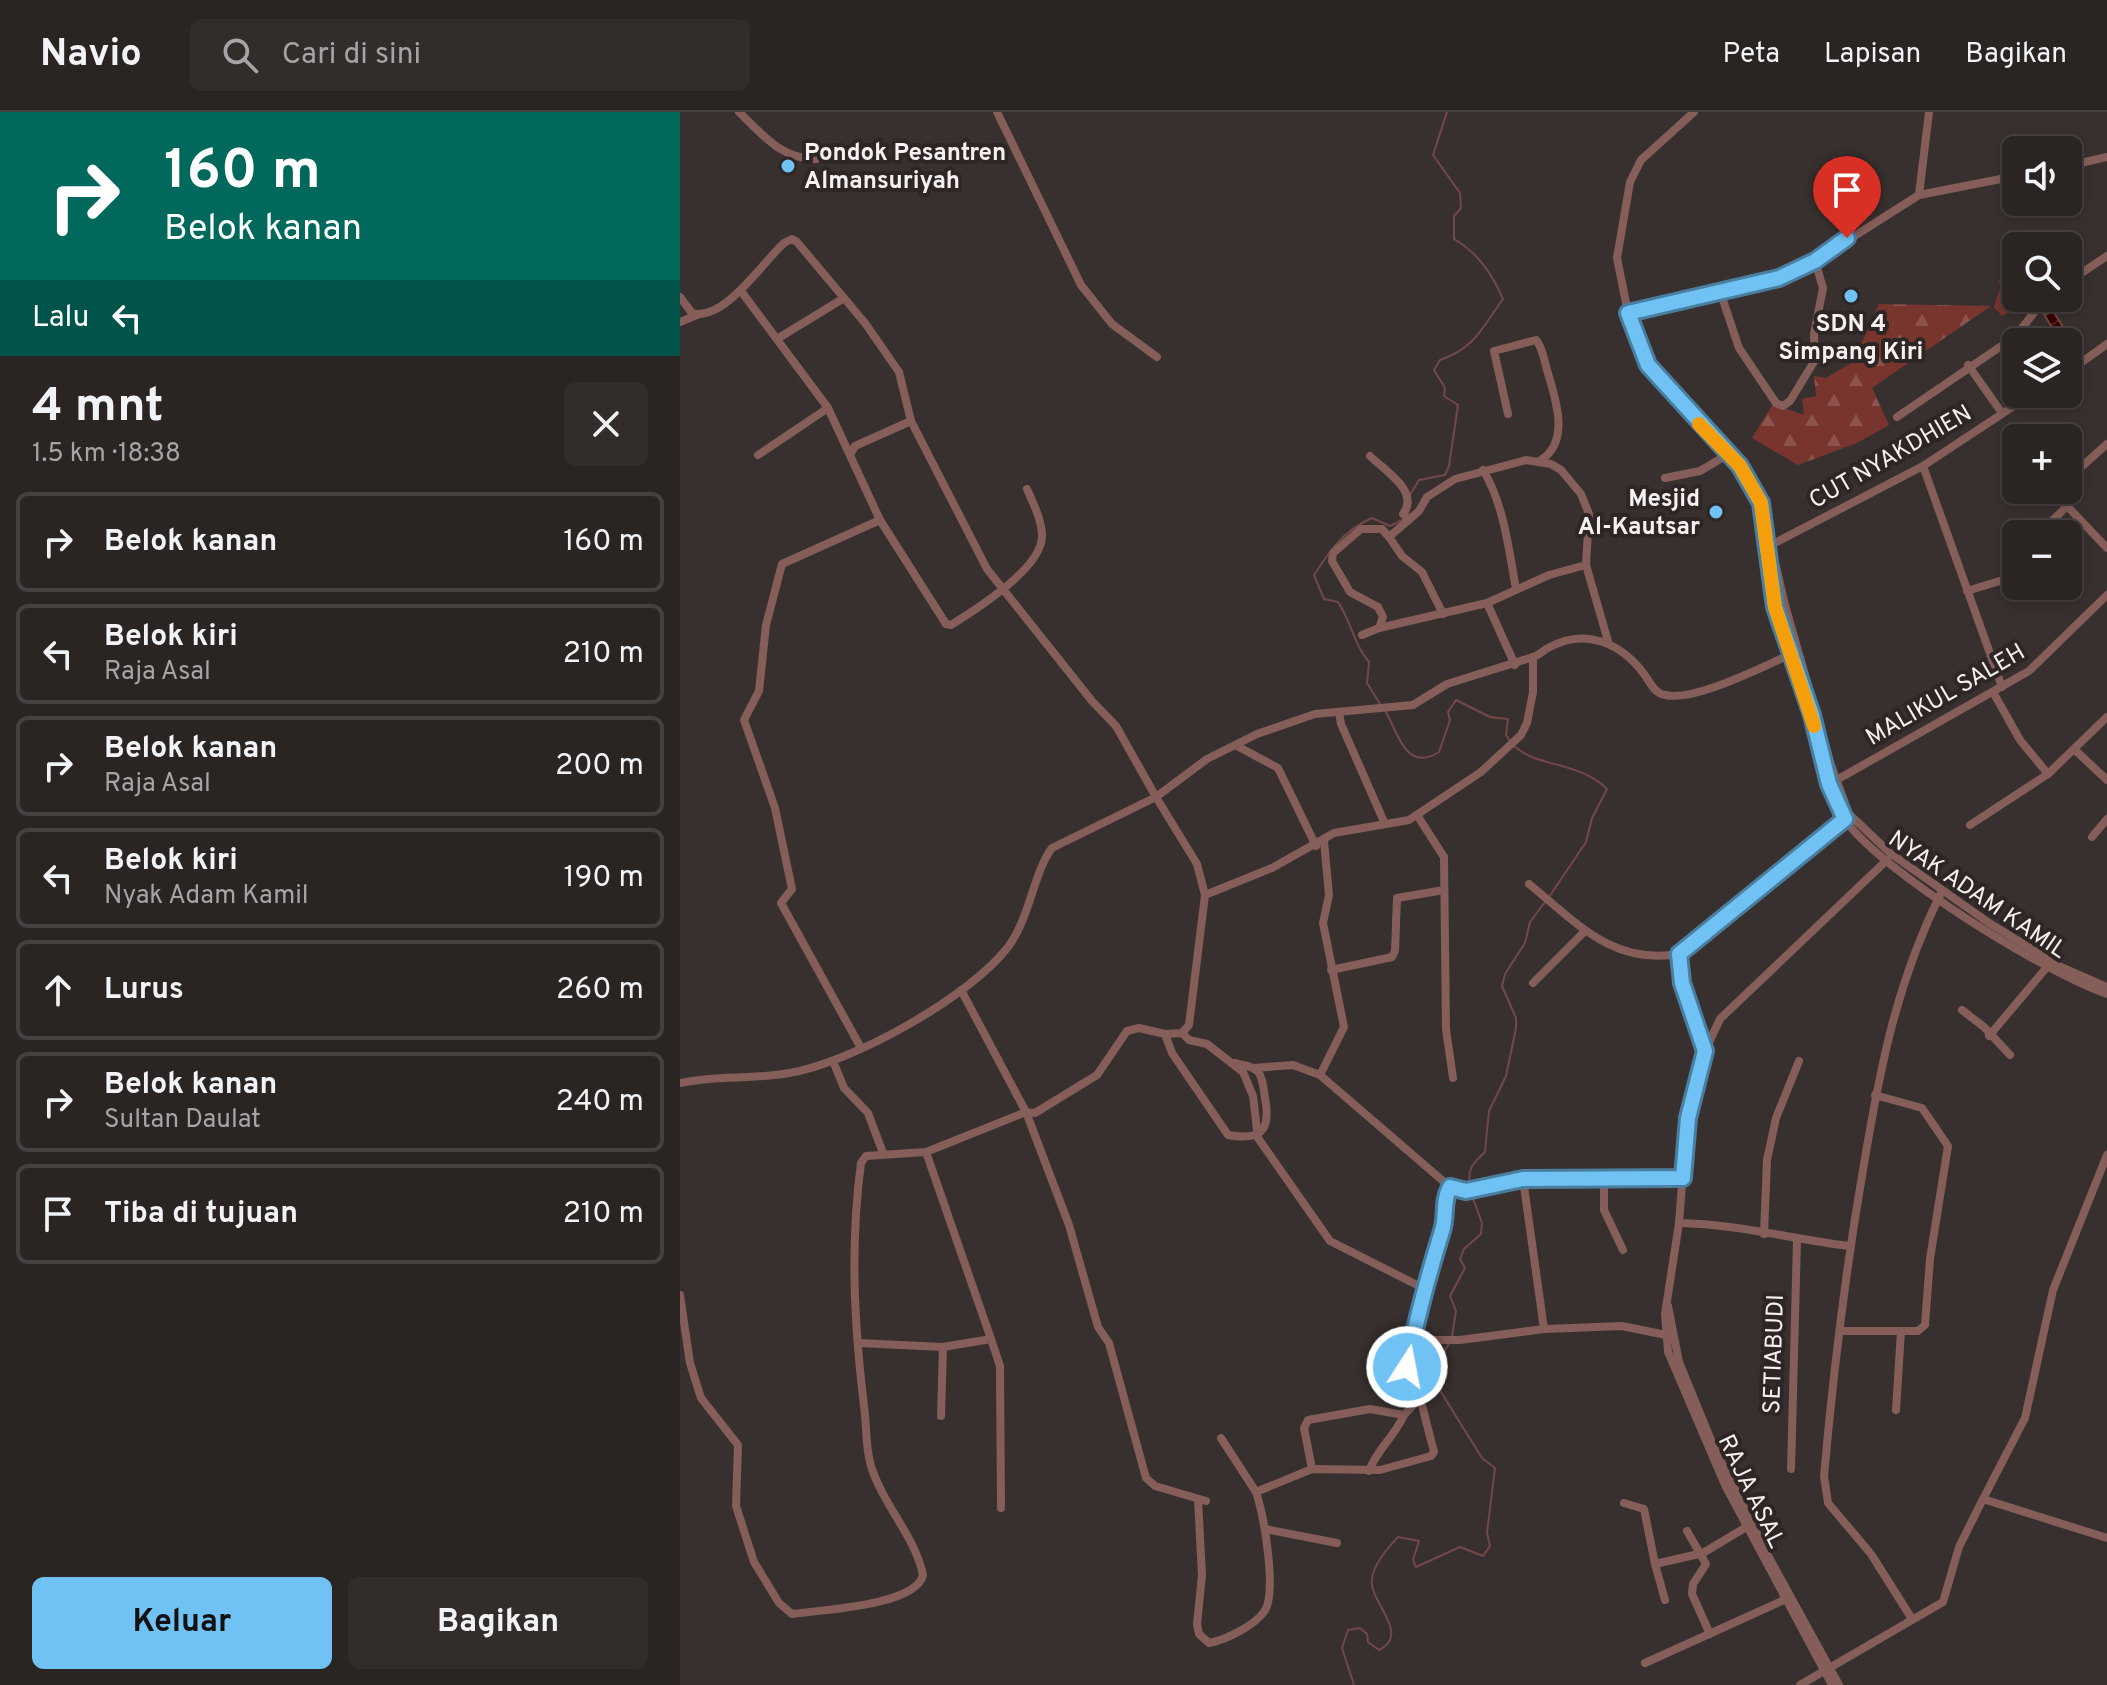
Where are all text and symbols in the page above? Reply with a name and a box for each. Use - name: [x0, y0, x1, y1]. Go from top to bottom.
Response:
- search box: [190, 19, 750, 91]
- text: Navio: [40, 31, 142, 80]
- icon: search: [218, 33, 262, 77]
- text: Cari di sini: [282, 37, 421, 74]
- text: Peta: [1722, 37, 1780, 73]
- text: Lapisan: [1824, 37, 1921, 73]
- text: Bagikan: [1965, 37, 2067, 73]
- map controls: [2002, 136, 2082, 600]
- button: sound: [2002, 136, 2082, 216]
- text: 160 m: [164, 138, 321, 208]
- place label: Pondok Pesantren Almansuriyah: [804, 139, 1006, 197]
- icon: right: [32, 144, 136, 248]
- pin: [1813, 156, 1881, 238]
- marker: Pondok Pesantren Almansuriyah: [779, 157, 797, 175]
- icon: arrive: [1825, 168, 1869, 212]
- text: Belok kanan: [164, 207, 362, 253]
- button: search: [2002, 232, 2082, 312]
- marker: SDN 4 Simpang Kiri: [1842, 287, 1860, 305]
- icon: left: [105, 296, 149, 340]
- text: Lalu: [32, 300, 89, 337]
- place label: SDN 4 Simpang Kiri: [1779, 310, 1923, 368]
- button: layers: [2002, 328, 2082, 408]
- text: 4 mnt: [32, 378, 164, 438]
- button: close: [564, 382, 648, 466]
- street label: CUT NYAKDHIEN: [1804, 399, 1978, 516]
- button: +: [2002, 424, 2082, 504]
- text: 1.5 km · 18:38: [32, 438, 181, 471]
- place label: Mesjid Al-Kautsar: [1578, 485, 1700, 543]
- marker: Mesjid Al-Kautsar: [1707, 503, 1725, 521]
- icon: right: [36, 520, 80, 564]
- button: −: [2002, 520, 2082, 600]
- text: Belok kanan: [104, 524, 277, 561]
- text: 160 m: [563, 524, 644, 561]
- text: Belok kiri: [104, 619, 238, 656]
- icon: left: [36, 632, 80, 676]
- text: 210 m: [563, 636, 644, 673]
- street label: MALIKUL SALEH: [1861, 638, 2031, 753]
- text: Raja Asal: [104, 656, 211, 689]
- text: Belok kanan: [104, 731, 277, 768]
- icon: right: [36, 744, 80, 788]
- text: 200 m: [555, 748, 644, 785]
- text: Raja Asal: [104, 768, 211, 801]
- street label: NYAK ADAM KAMIL: [1882, 825, 2072, 966]
- text: Belok kiri: [104, 843, 238, 880]
- icon: left: [36, 856, 80, 900]
- text: 190 m: [563, 860, 644, 897]
- text: Nyak Adam Kamil: [104, 880, 309, 913]
- icon: ahead: [36, 968, 80, 1012]
- text: Lurus: [104, 972, 184, 1009]
- text: 260 m: [556, 972, 644, 1009]
- text: Belok kanan: [104, 1067, 277, 1104]
- icon: right: [36, 1080, 80, 1124]
- text: 240 m: [556, 1084, 644, 1121]
- text: Sultan Daulat: [104, 1104, 261, 1137]
- icon: arrive: [36, 1192, 80, 1236]
- text: Tiba di tujuan: [104, 1196, 298, 1233]
- text: 210 m: [563, 1196, 644, 1233]
- street label: SETIABUDI: [1758, 1294, 1792, 1415]
- position arrow: [1365, 1325, 1449, 1409]
- street label: RAJA ASAL: [1710, 1430, 1791, 1554]
- button: Keluar: [32, 1577, 332, 1669]
- button: Bagikan: [348, 1577, 648, 1669]

